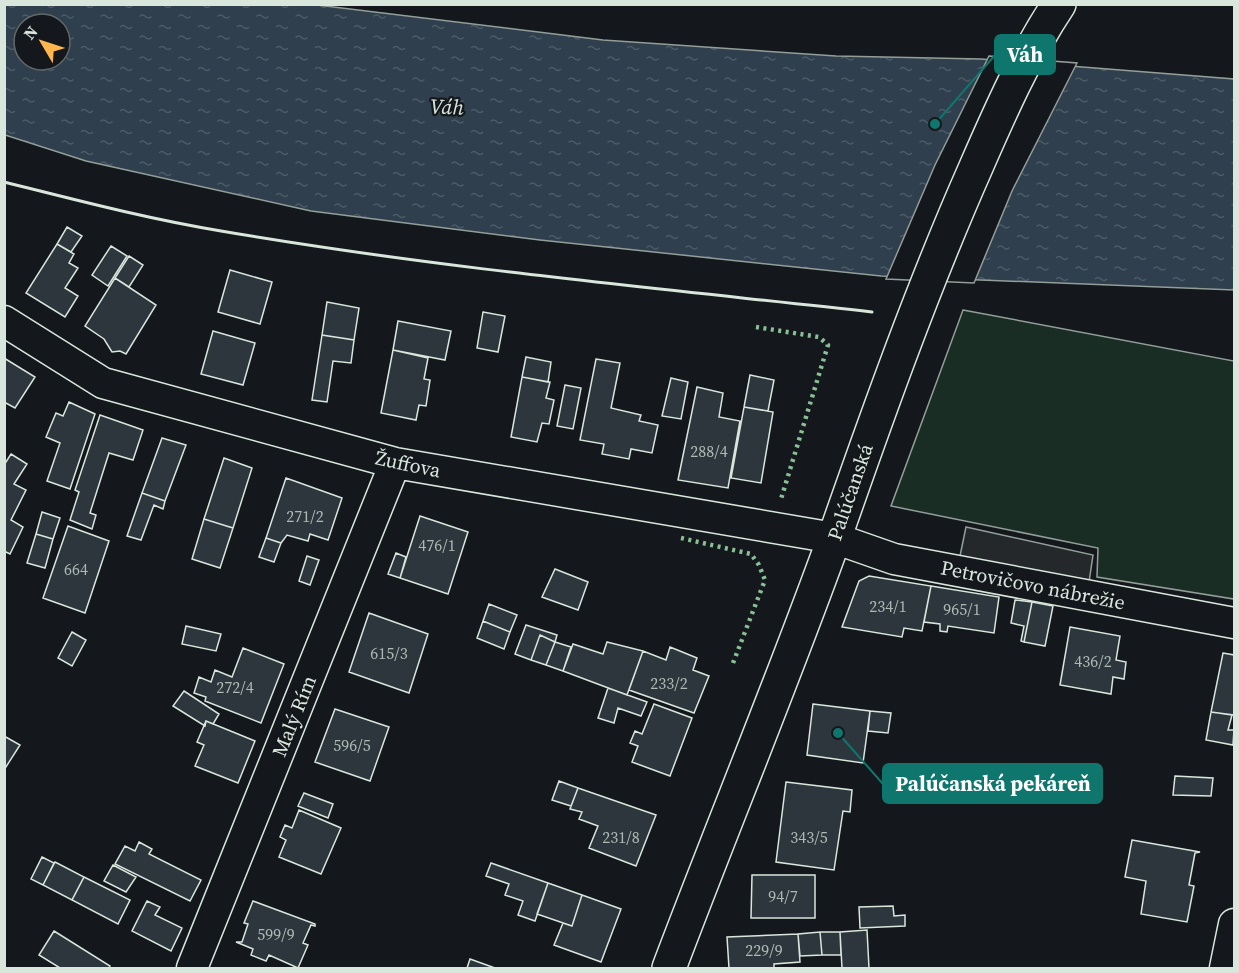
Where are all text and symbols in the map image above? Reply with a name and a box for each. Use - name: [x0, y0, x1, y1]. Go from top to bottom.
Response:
- north arrow: [12, 12, 72, 72]
- text: N: [18, 21, 43, 44]
- callout: Váh: [995, 35, 1055, 74]
- text: Váh: [1007, 40, 1043, 69]
- water label: Váh: [430, 91, 465, 122]
- street label: Palúčanská: [820, 439, 880, 544]
- house number: 288/4: [690, 440, 728, 462]
- street label: Žuffova: [373, 443, 444, 485]
- house number: 271/2: [286, 505, 324, 527]
- house number: 476/1: [418, 534, 456, 556]
- street label: Petrovičovo nábrežie: [939, 553, 1127, 617]
- house number: 664: [64, 558, 88, 580]
- house number: 234/1: [869, 595, 907, 617]
- house number: 965/1: [943, 598, 981, 620]
- house number: 615/3: [370, 642, 408, 664]
- house number: 436/2: [1074, 650, 1112, 672]
- street label: Malý Rím: [265, 671, 323, 761]
- house number: 233/2: [650, 672, 688, 694]
- house number: 272/4: [216, 676, 254, 698]
- house number: 596/5: [333, 734, 371, 756]
- callout: Palúčanská pekáreň: [883, 764, 1102, 803]
- text: Palúčanská pekáreň: [895, 769, 1091, 798]
- house number: 231/8: [602, 826, 640, 848]
- house number: 343/5: [790, 826, 828, 848]
- house number: 94/7: [768, 885, 798, 907]
- house number: 599/9: [257, 923, 295, 945]
- house number: 229/9: [745, 939, 783, 961]

